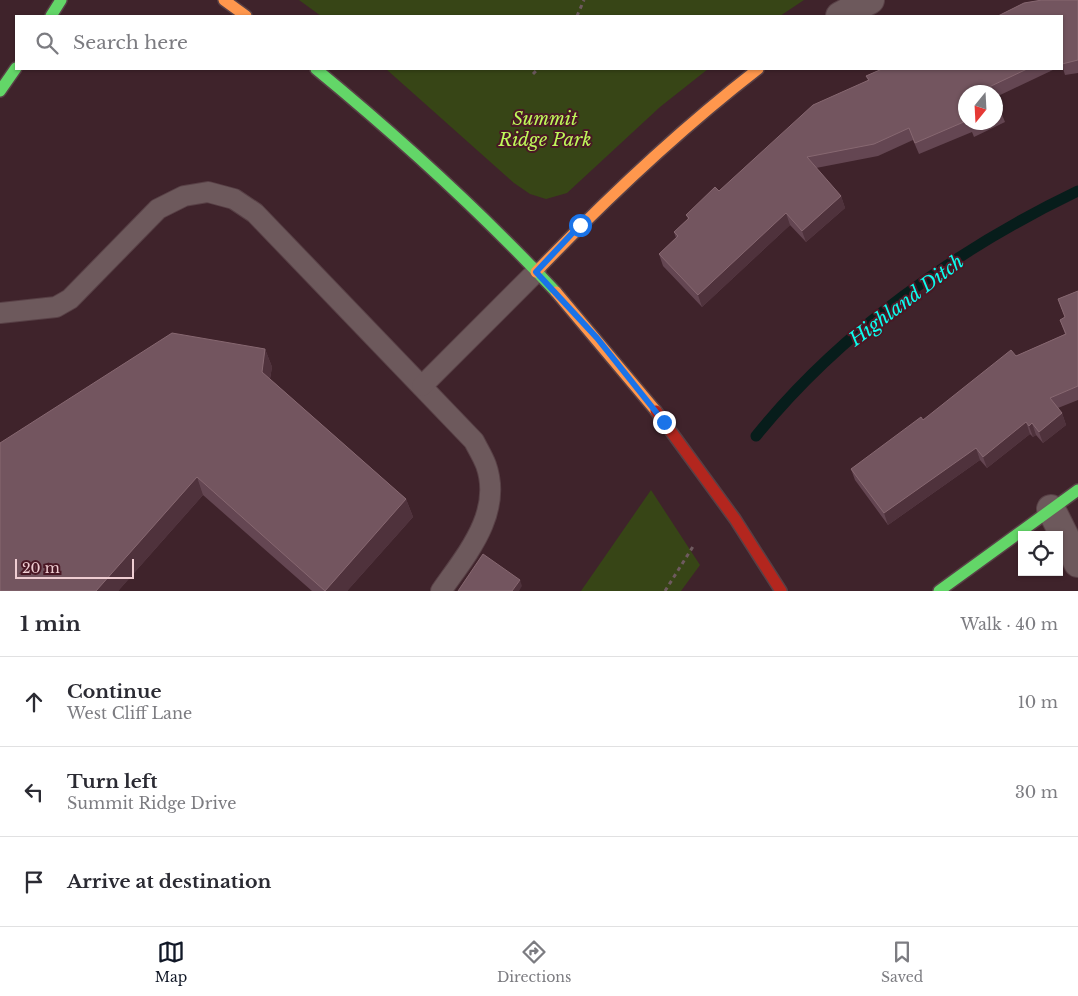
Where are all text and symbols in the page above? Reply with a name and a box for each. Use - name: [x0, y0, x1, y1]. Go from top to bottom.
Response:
- search box: [15, 15, 1063, 70]
- icon: search: [33, 29, 61, 57]
- text: Search here: [73, 31, 188, 54]
- north arrow: [958, 85, 1003, 130]
- park label: Summit Ridge Park: [498, 108, 591, 151]
- route start: [569, 214, 592, 237]
- water label: Highland Ditch: [844, 250, 968, 352]
- route end: [653, 411, 676, 434]
- map controls: [1018, 531, 1063, 576]
- button: locate: [1018, 531, 1063, 576]
- scale bar: [15, 556, 134, 579]
- text: 20 m: [22, 559, 60, 577]
- text: 1 min: [20, 611, 81, 637]
- text: Walk · 40 m: [961, 614, 1058, 634]
- text: Continue: [67, 680, 162, 703]
- icon: ahead: [20, 688, 48, 716]
- text: 10 m: [1018, 692, 1058, 712]
- text: West Cliff Lane: [67, 703, 192, 723]
- text: Turn left: [67, 770, 158, 793]
- icon: left: [20, 778, 48, 806]
- text: 30 m: [1015, 782, 1058, 802]
- text: Summit Ridge Drive: [67, 793, 236, 813]
- icon: arrive: [20, 868, 48, 896]
- text: Arrive at destination: [67, 870, 271, 893]
- tab: Map: [155, 938, 187, 986]
- tab: Directions: [497, 938, 571, 986]
- tab: Saved: [881, 938, 923, 986]

